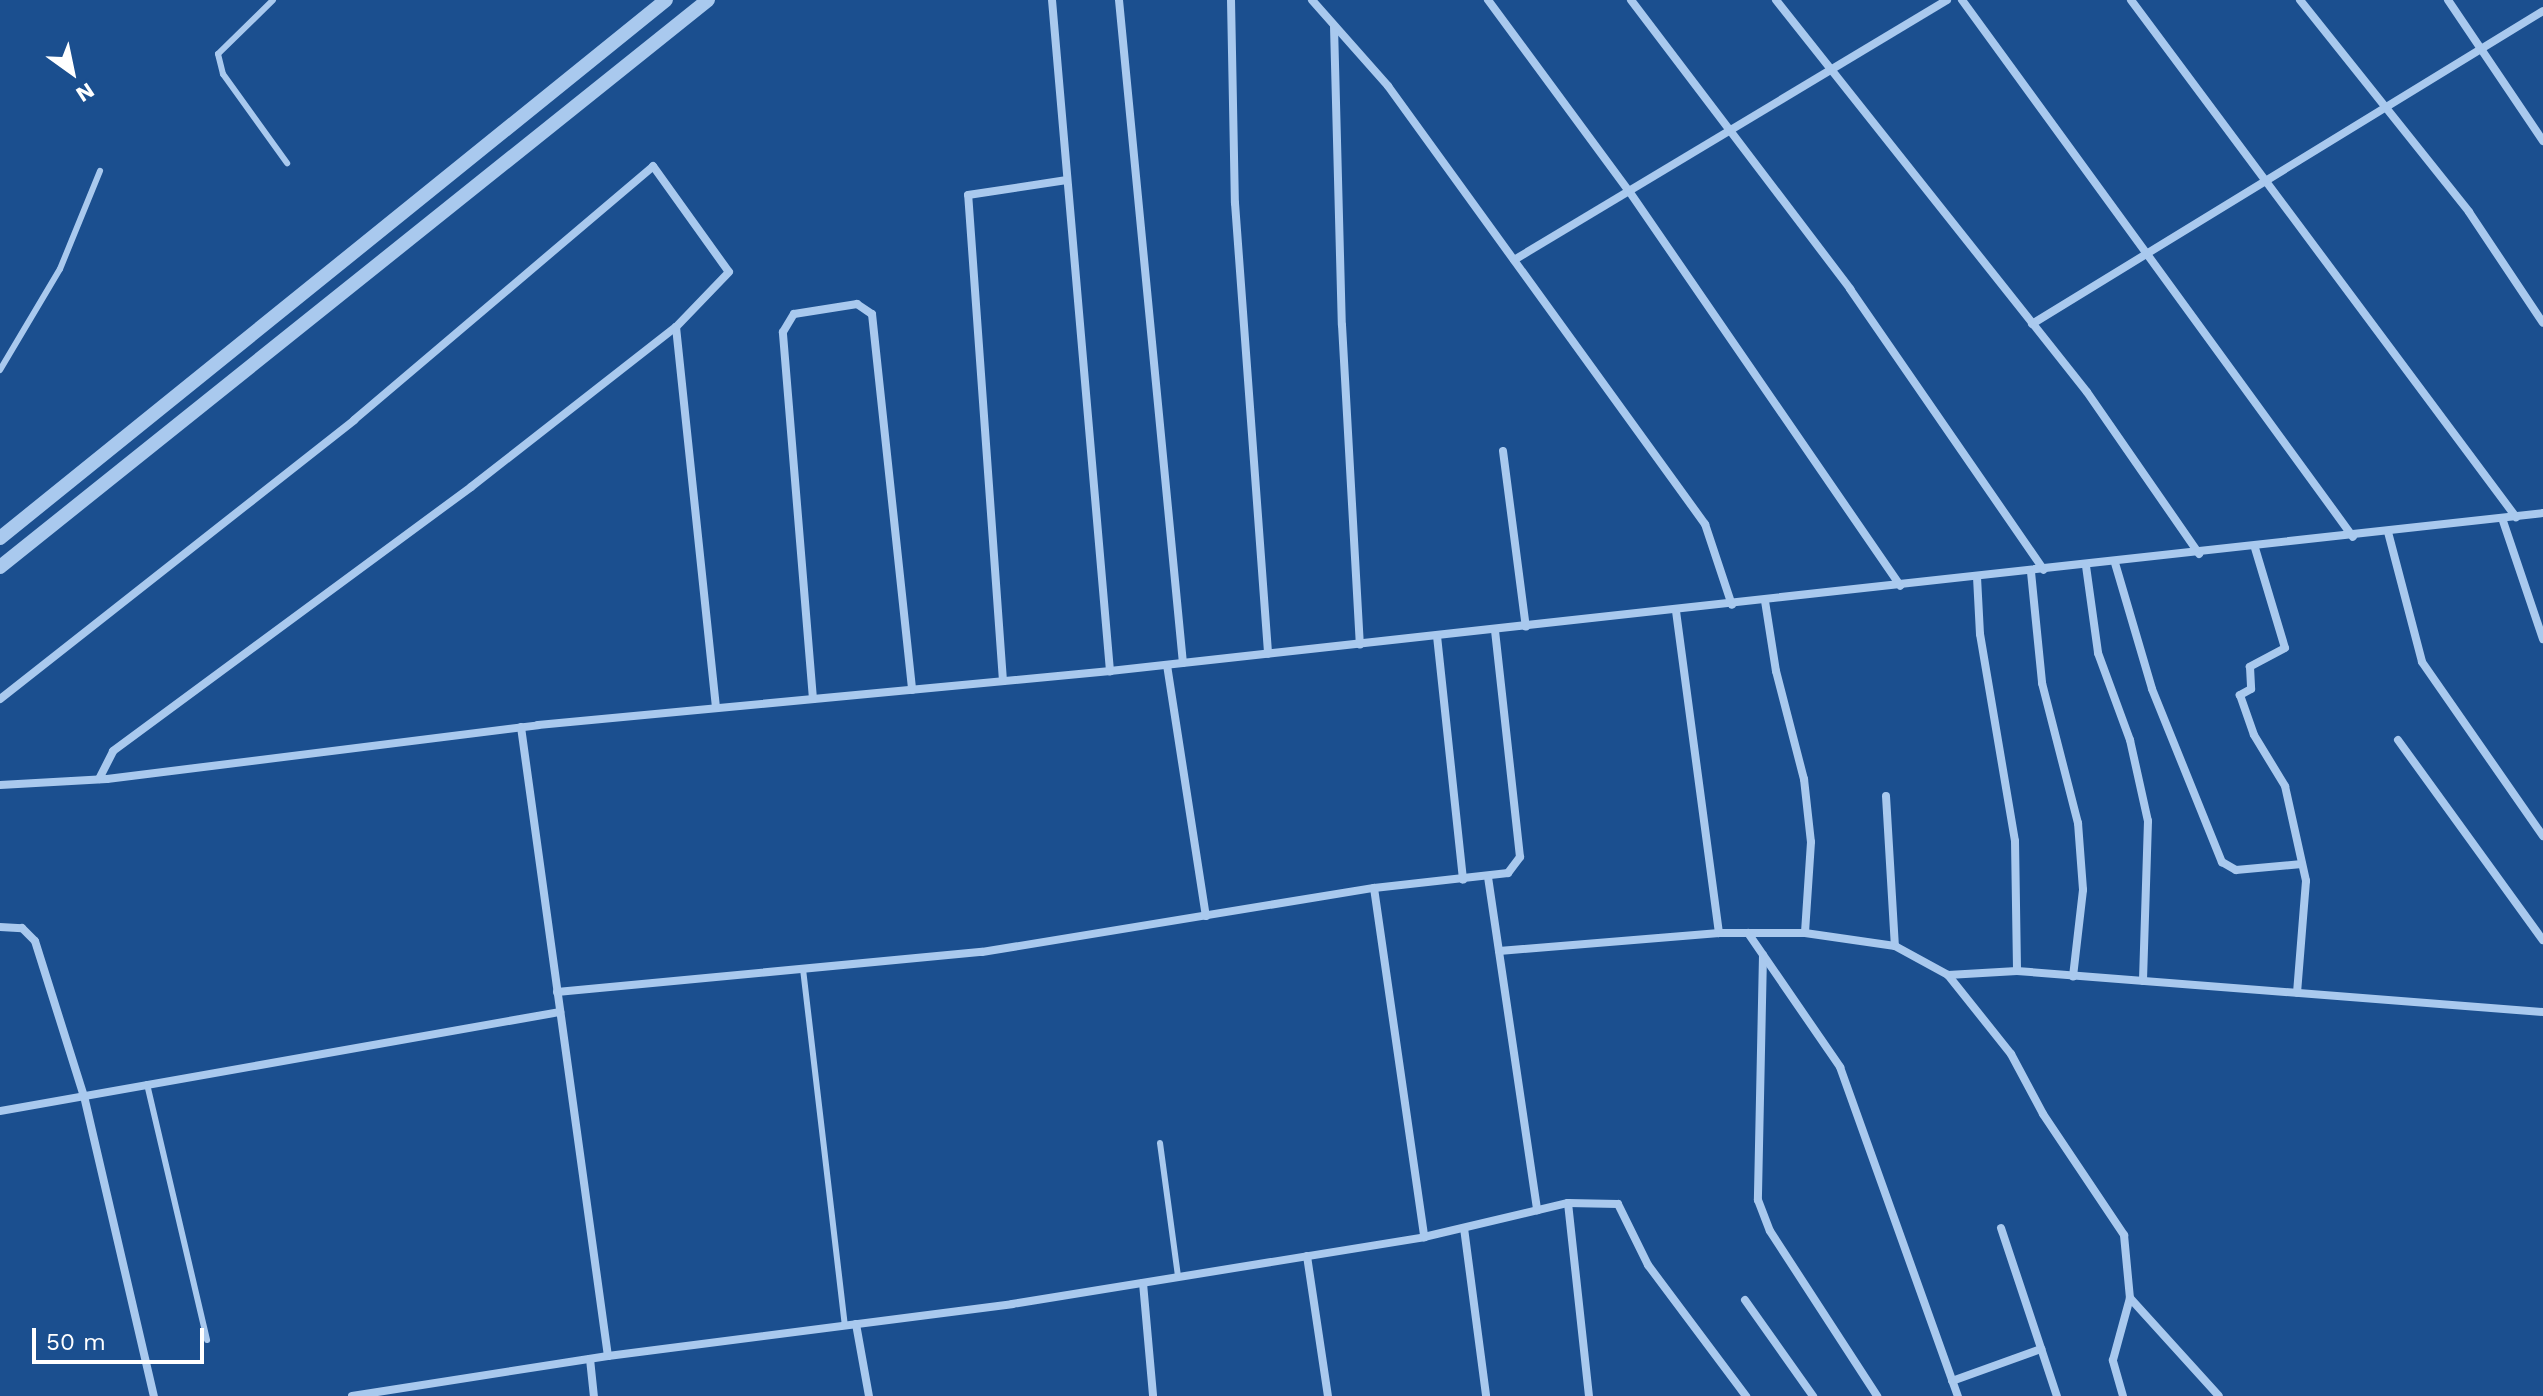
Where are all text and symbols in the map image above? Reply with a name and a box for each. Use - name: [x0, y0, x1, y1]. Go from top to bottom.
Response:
- north arrow: [32, 32, 112, 112]
- text: N: [72, 78, 99, 107]
- scale bar: [36, 1312, 208, 1362]
- text: 50 m: [46, 1328, 106, 1356]

